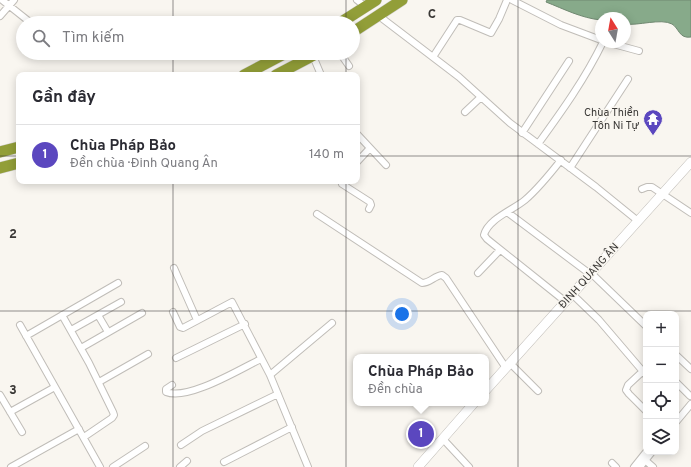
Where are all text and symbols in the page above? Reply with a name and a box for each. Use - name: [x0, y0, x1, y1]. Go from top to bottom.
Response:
- text: C: [428, 7, 436, 23]
- north arrow: [595, 12, 631, 48]
- search box: [16, 16, 360, 60]
- icon: search: [30, 27, 52, 49]
- text: Tìm kiếm: [62, 29, 124, 48]
- text: Gần đây: [32, 87, 96, 109]
- place label: Chùa Thiền Tôn Ni Tự: [584, 106, 639, 133]
- temple icon: Chùa Thiền Tôn Ni Tự: [642, 108, 664, 136]
- text: Chùa Pháp Bảo: [70, 137, 176, 156]
- text: 1: [42, 147, 48, 163]
- text: 140 m: [309, 147, 344, 163]
- text: Đền chùa · Đinh Quang Ân: [70, 156, 218, 172]
- text: 2: [9, 227, 17, 243]
- street label: ĐINH QUANG ÂN: [555, 240, 622, 312]
- your location: [392, 304, 412, 324]
- map controls: [643, 311, 679, 455]
- button: +: [643, 311, 679, 347]
- button: −: [643, 347, 679, 383]
- popup: [353, 354, 489, 406]
- text: Chùa Pháp Bảo: [368, 363, 474, 382]
- text: Đền chùa: [368, 382, 422, 398]
- text: 3: [9, 383, 17, 399]
- button: locate: [643, 383, 679, 419]
- pin: 1: [408, 419, 434, 449]
- button: layers: [643, 419, 679, 455]

